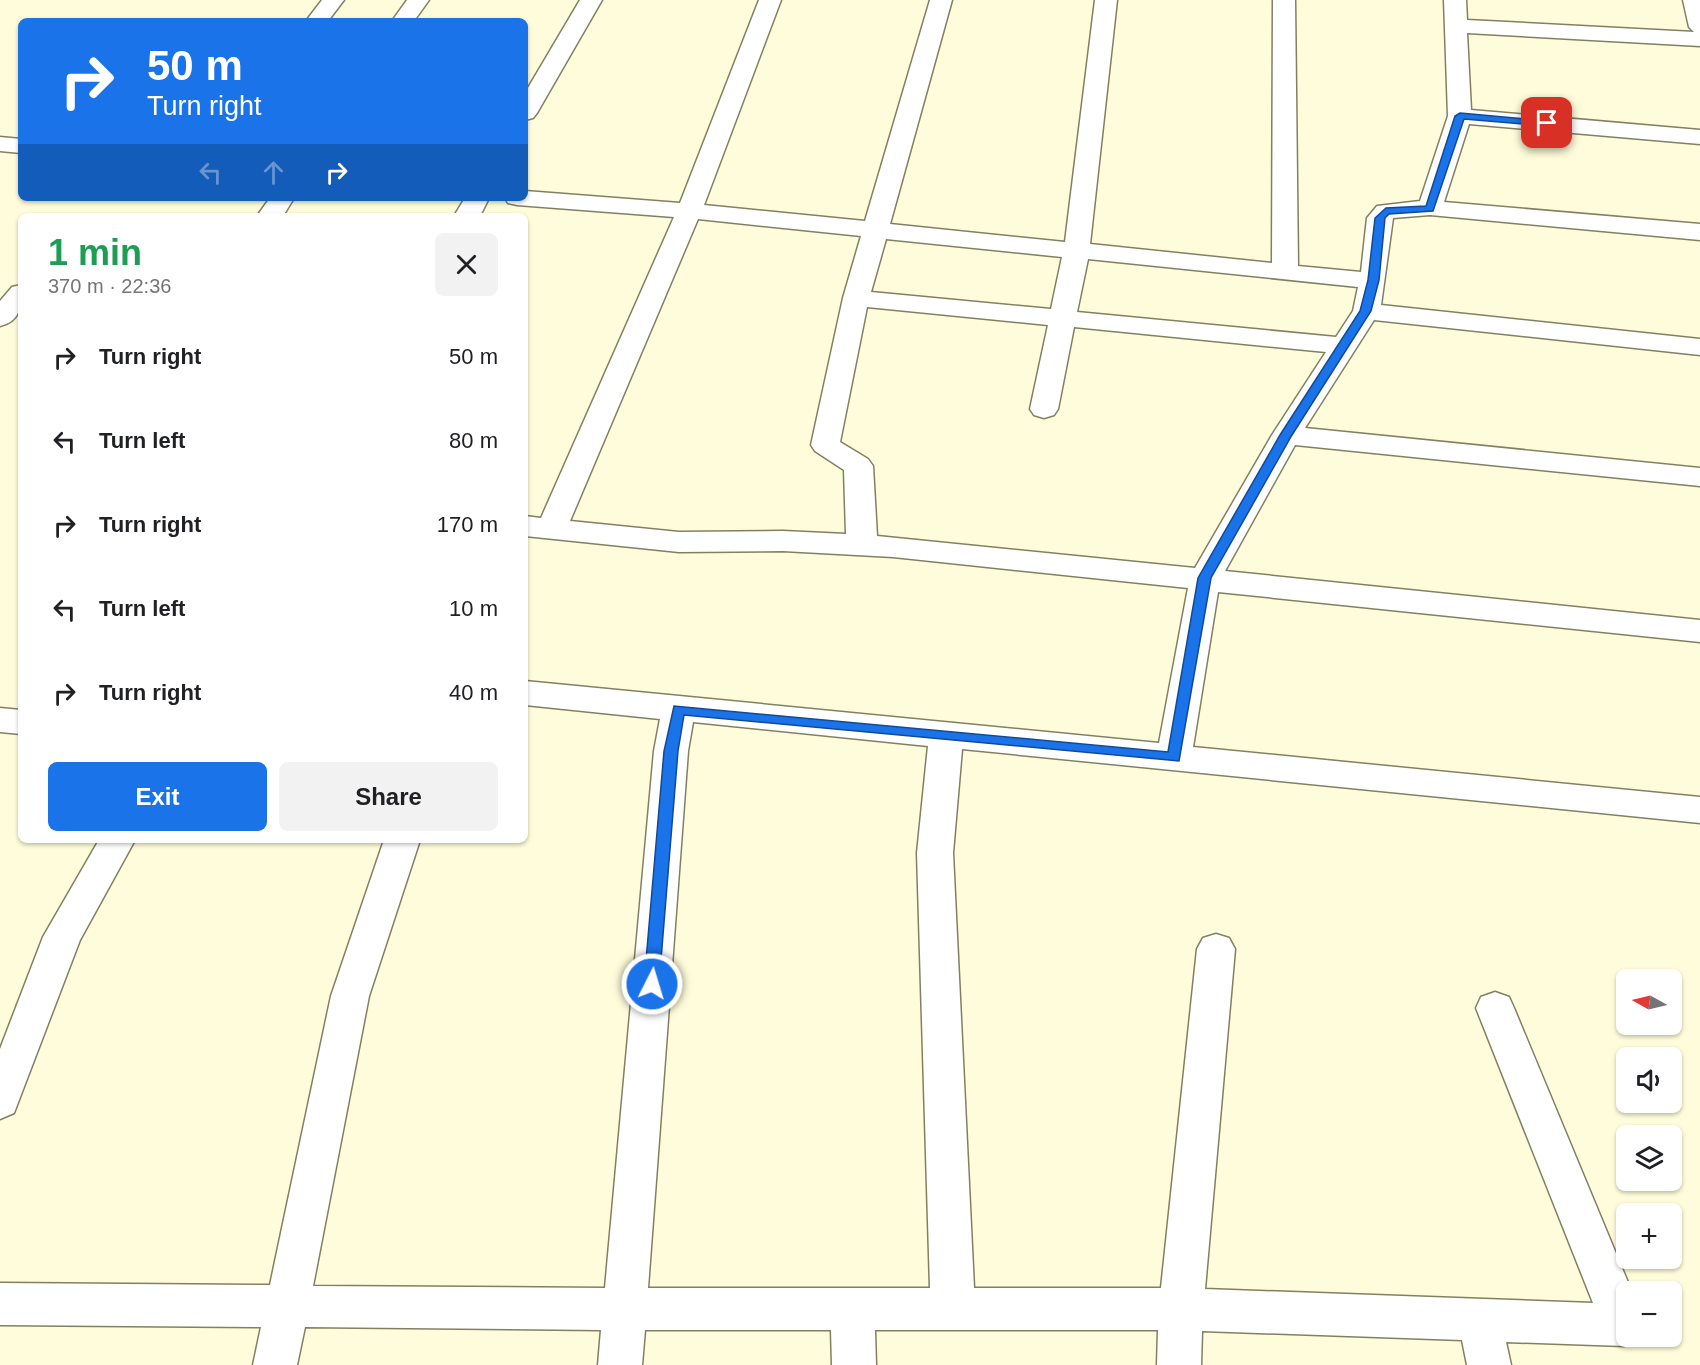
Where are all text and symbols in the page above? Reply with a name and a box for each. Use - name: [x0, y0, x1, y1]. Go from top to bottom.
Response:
- icon: right: [48, 42, 126, 120]
- text: 50 m: [147, 42, 243, 89]
- text: Turn right: [147, 91, 262, 121]
- pin: [1521, 97, 1572, 148]
- icon: arrive: [1530, 106, 1563, 139]
- icon: left: [194, 156, 227, 189]
- icon: ahead: [257, 156, 290, 189]
- icon: right: [320, 156, 353, 189]
- text: 1 min: [48, 232, 142, 273]
- button: close: [435, 233, 498, 296]
- text: 370 m · 22:36: [48, 275, 171, 297]
- icon: right: [48, 341, 81, 374]
- text: Turn right: [99, 344, 201, 369]
- text: 50 m: [449, 344, 498, 369]
- icon: left: [48, 425, 81, 458]
- text: Turn left: [99, 428, 185, 453]
- text: 80 m: [449, 428, 498, 453]
- icon: right: [48, 509, 81, 542]
- text: Turn right: [99, 512, 201, 537]
- text: 170 m: [437, 512, 498, 537]
- icon: left: [48, 593, 81, 626]
- text: Turn left: [99, 596, 185, 621]
- text: 10 m: [449, 596, 498, 621]
- icon: right: [48, 677, 81, 710]
- text: Turn right: [99, 680, 201, 705]
- text: 40 m: [449, 680, 498, 705]
- button: Exit: [48, 762, 267, 831]
- button: Share: [279, 762, 498, 831]
- position arrow: [620, 952, 684, 1016]
- north arrow: [1616, 969, 1682, 1035]
- map controls: [1616, 969, 1682, 1347]
- button: sound: [1616, 1047, 1682, 1113]
- button: layers: [1616, 1125, 1682, 1191]
- button: +: [1616, 1203, 1682, 1269]
- button: −: [1616, 1281, 1682, 1347]

